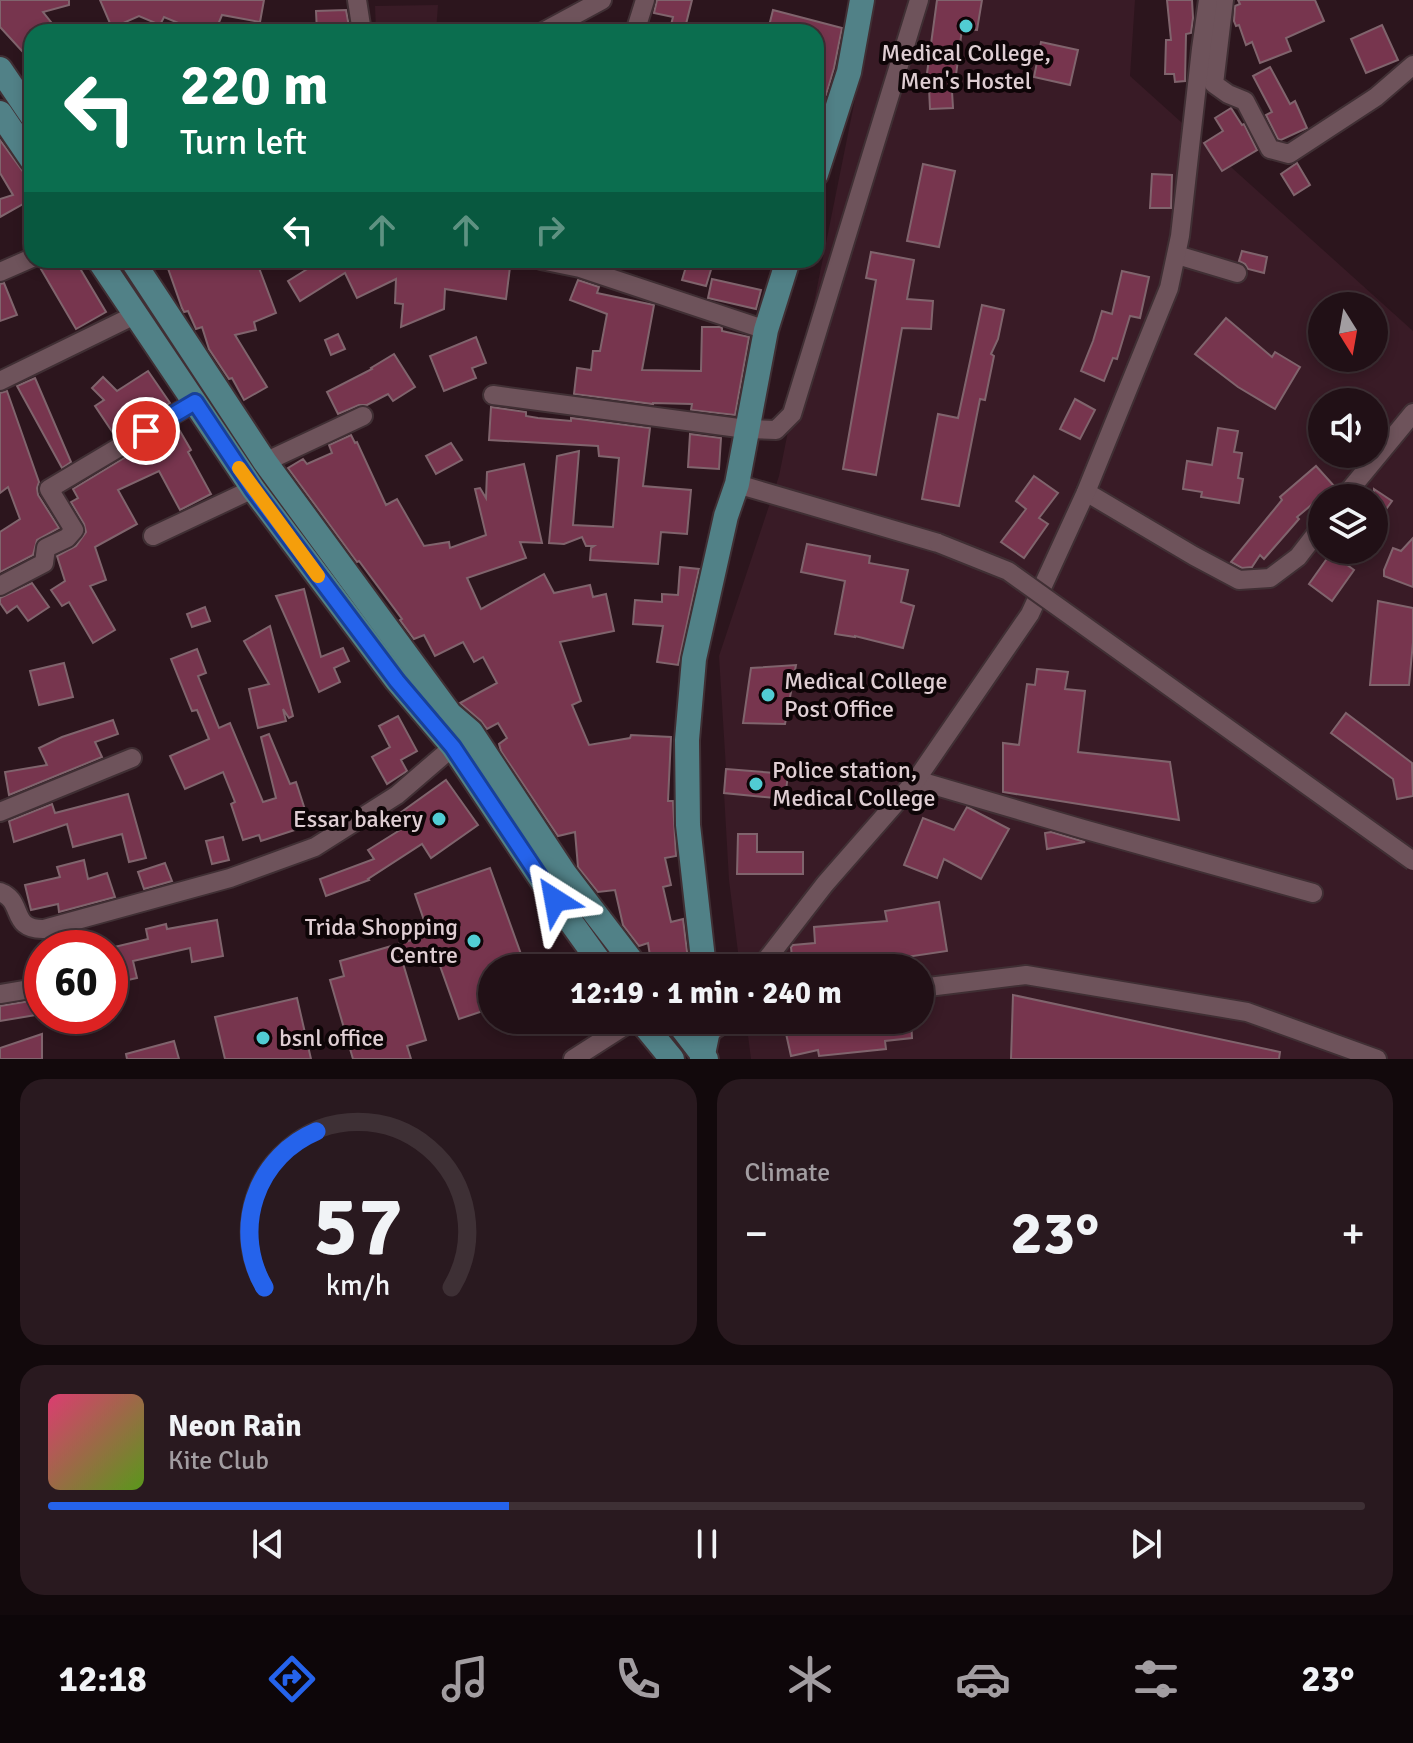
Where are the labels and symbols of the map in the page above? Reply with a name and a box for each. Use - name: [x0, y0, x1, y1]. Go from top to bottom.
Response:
- marker: Medical College, Men's Hostel: [957, 17, 975, 35]
- place label: Medical College, Men's Hostel: [881, 38, 1051, 96]
- north arrow: [1308, 292, 1388, 372]
- pin: [112, 397, 180, 465]
- place label: Medical College Post Office: [784, 666, 947, 724]
- marker: Medical College Post Office: [759, 686, 777, 704]
- place label: Police station, Medical College: [772, 755, 935, 813]
- marker: Police station, Medical College: [747, 775, 765, 793]
- place label: Essar bakery: [293, 804, 423, 834]
- marker: Essar bakery: [430, 810, 448, 828]
- position arrow: [513, 858, 597, 942]
- place label: Trida Shopping Centre: [305, 912, 458, 970]
- speed limit sign: 60: [24, 930, 128, 1034]
- marker: Trida Shopping Centre: [465, 932, 483, 950]
- place label: bsnl office: [279, 1023, 384, 1053]
- marker: bsnl office: [254, 1029, 272, 1047]

